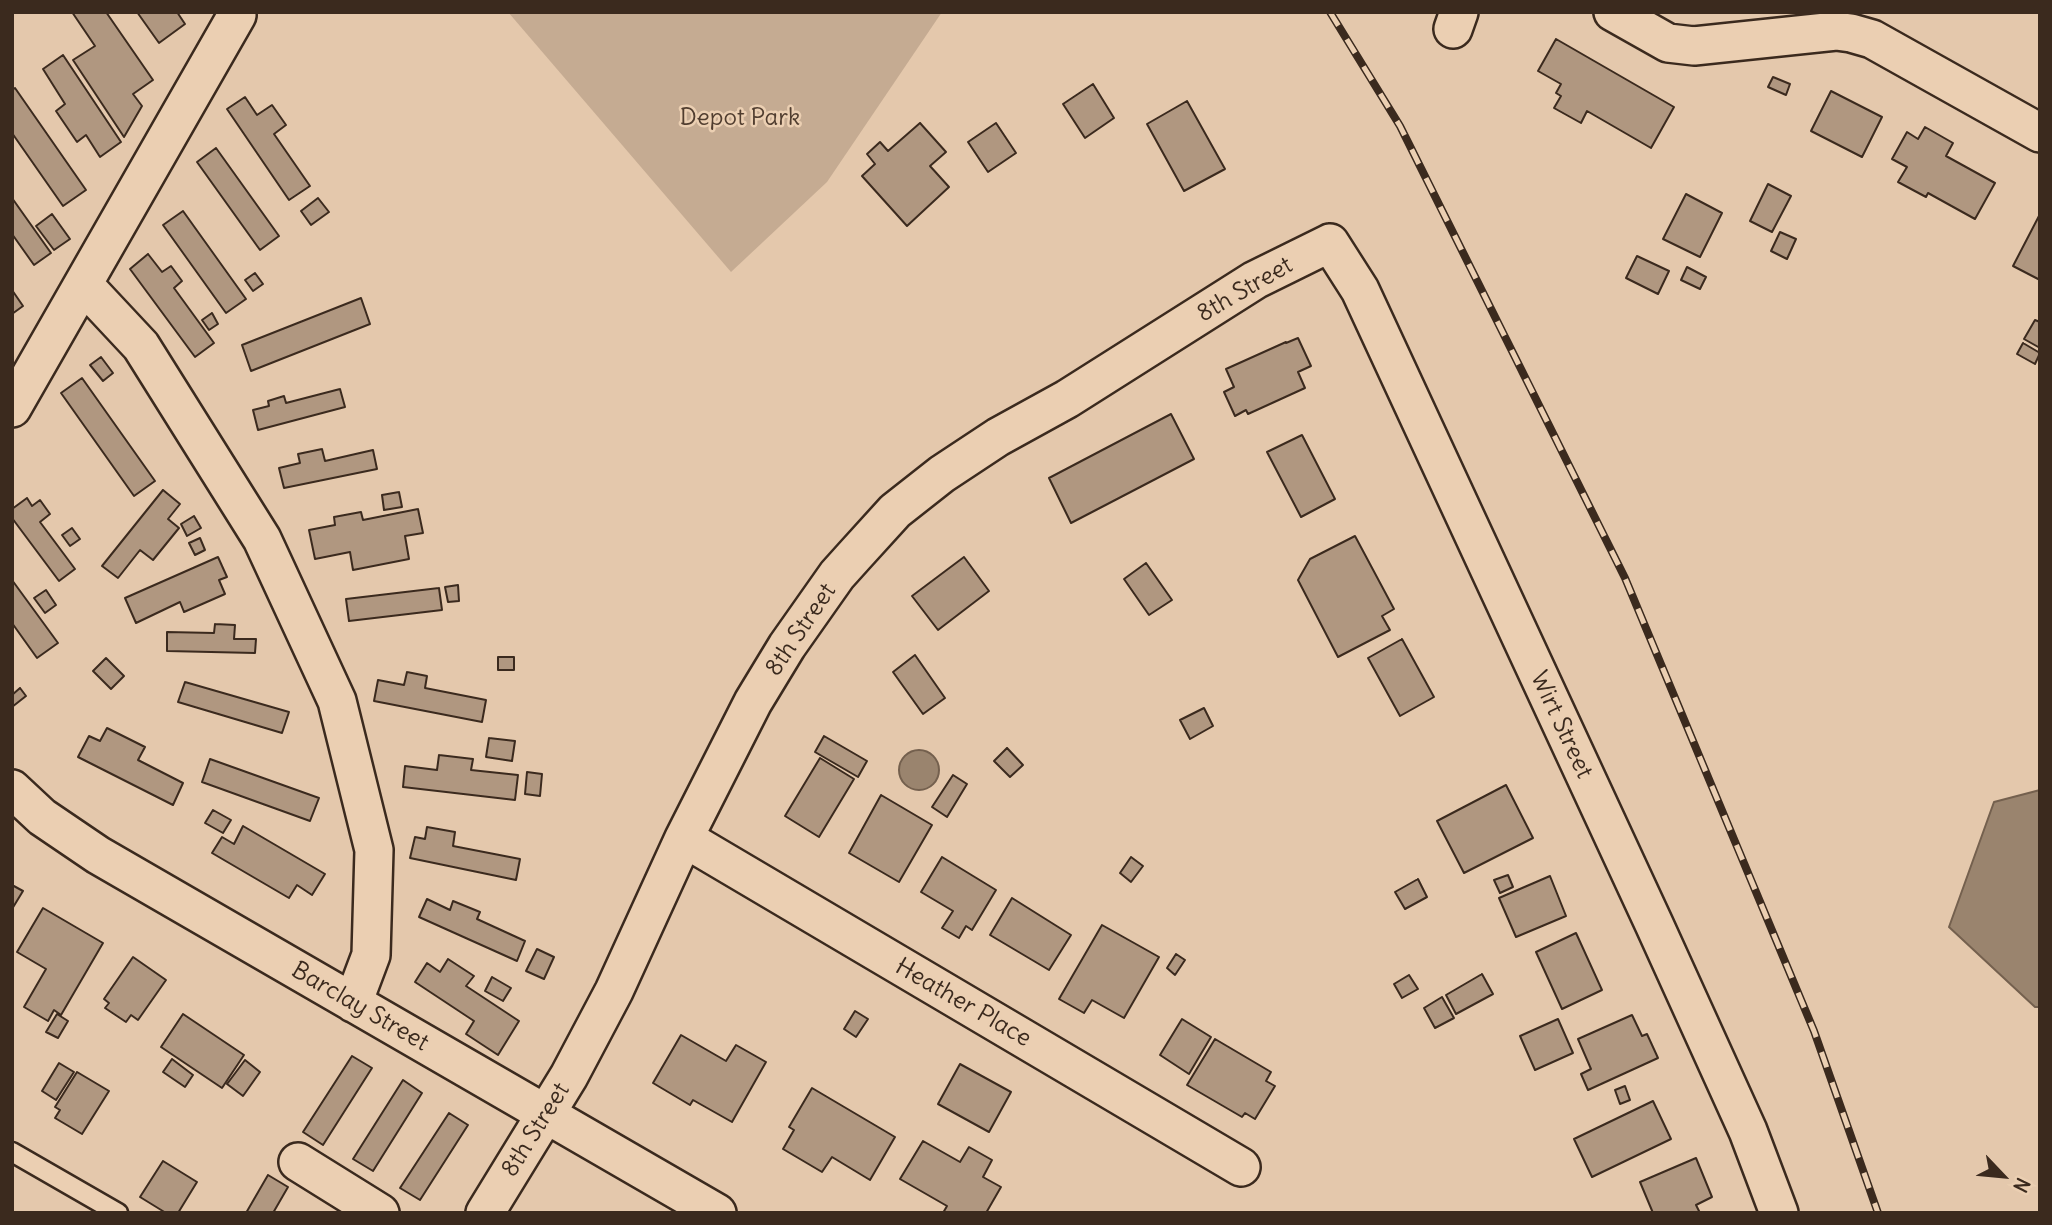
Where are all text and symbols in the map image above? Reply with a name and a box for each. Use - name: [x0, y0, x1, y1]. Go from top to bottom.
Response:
- park label: Depot Park: [680, 104, 800, 132]
- street label: 8th Street: [1192, 251, 1298, 329]
- street label: 8th Street: [760, 578, 842, 682]
- street label: Wirt Street: [1524, 667, 1598, 783]
- street label: Heather Place: [890, 952, 1036, 1054]
- street label: Barclay Street: [286, 956, 434, 1058]
- street label: 8th Street: [496, 1078, 576, 1182]
- north arrow: [1968, 1141, 2038, 1211]
- text: N: [2008, 1174, 2036, 1196]

